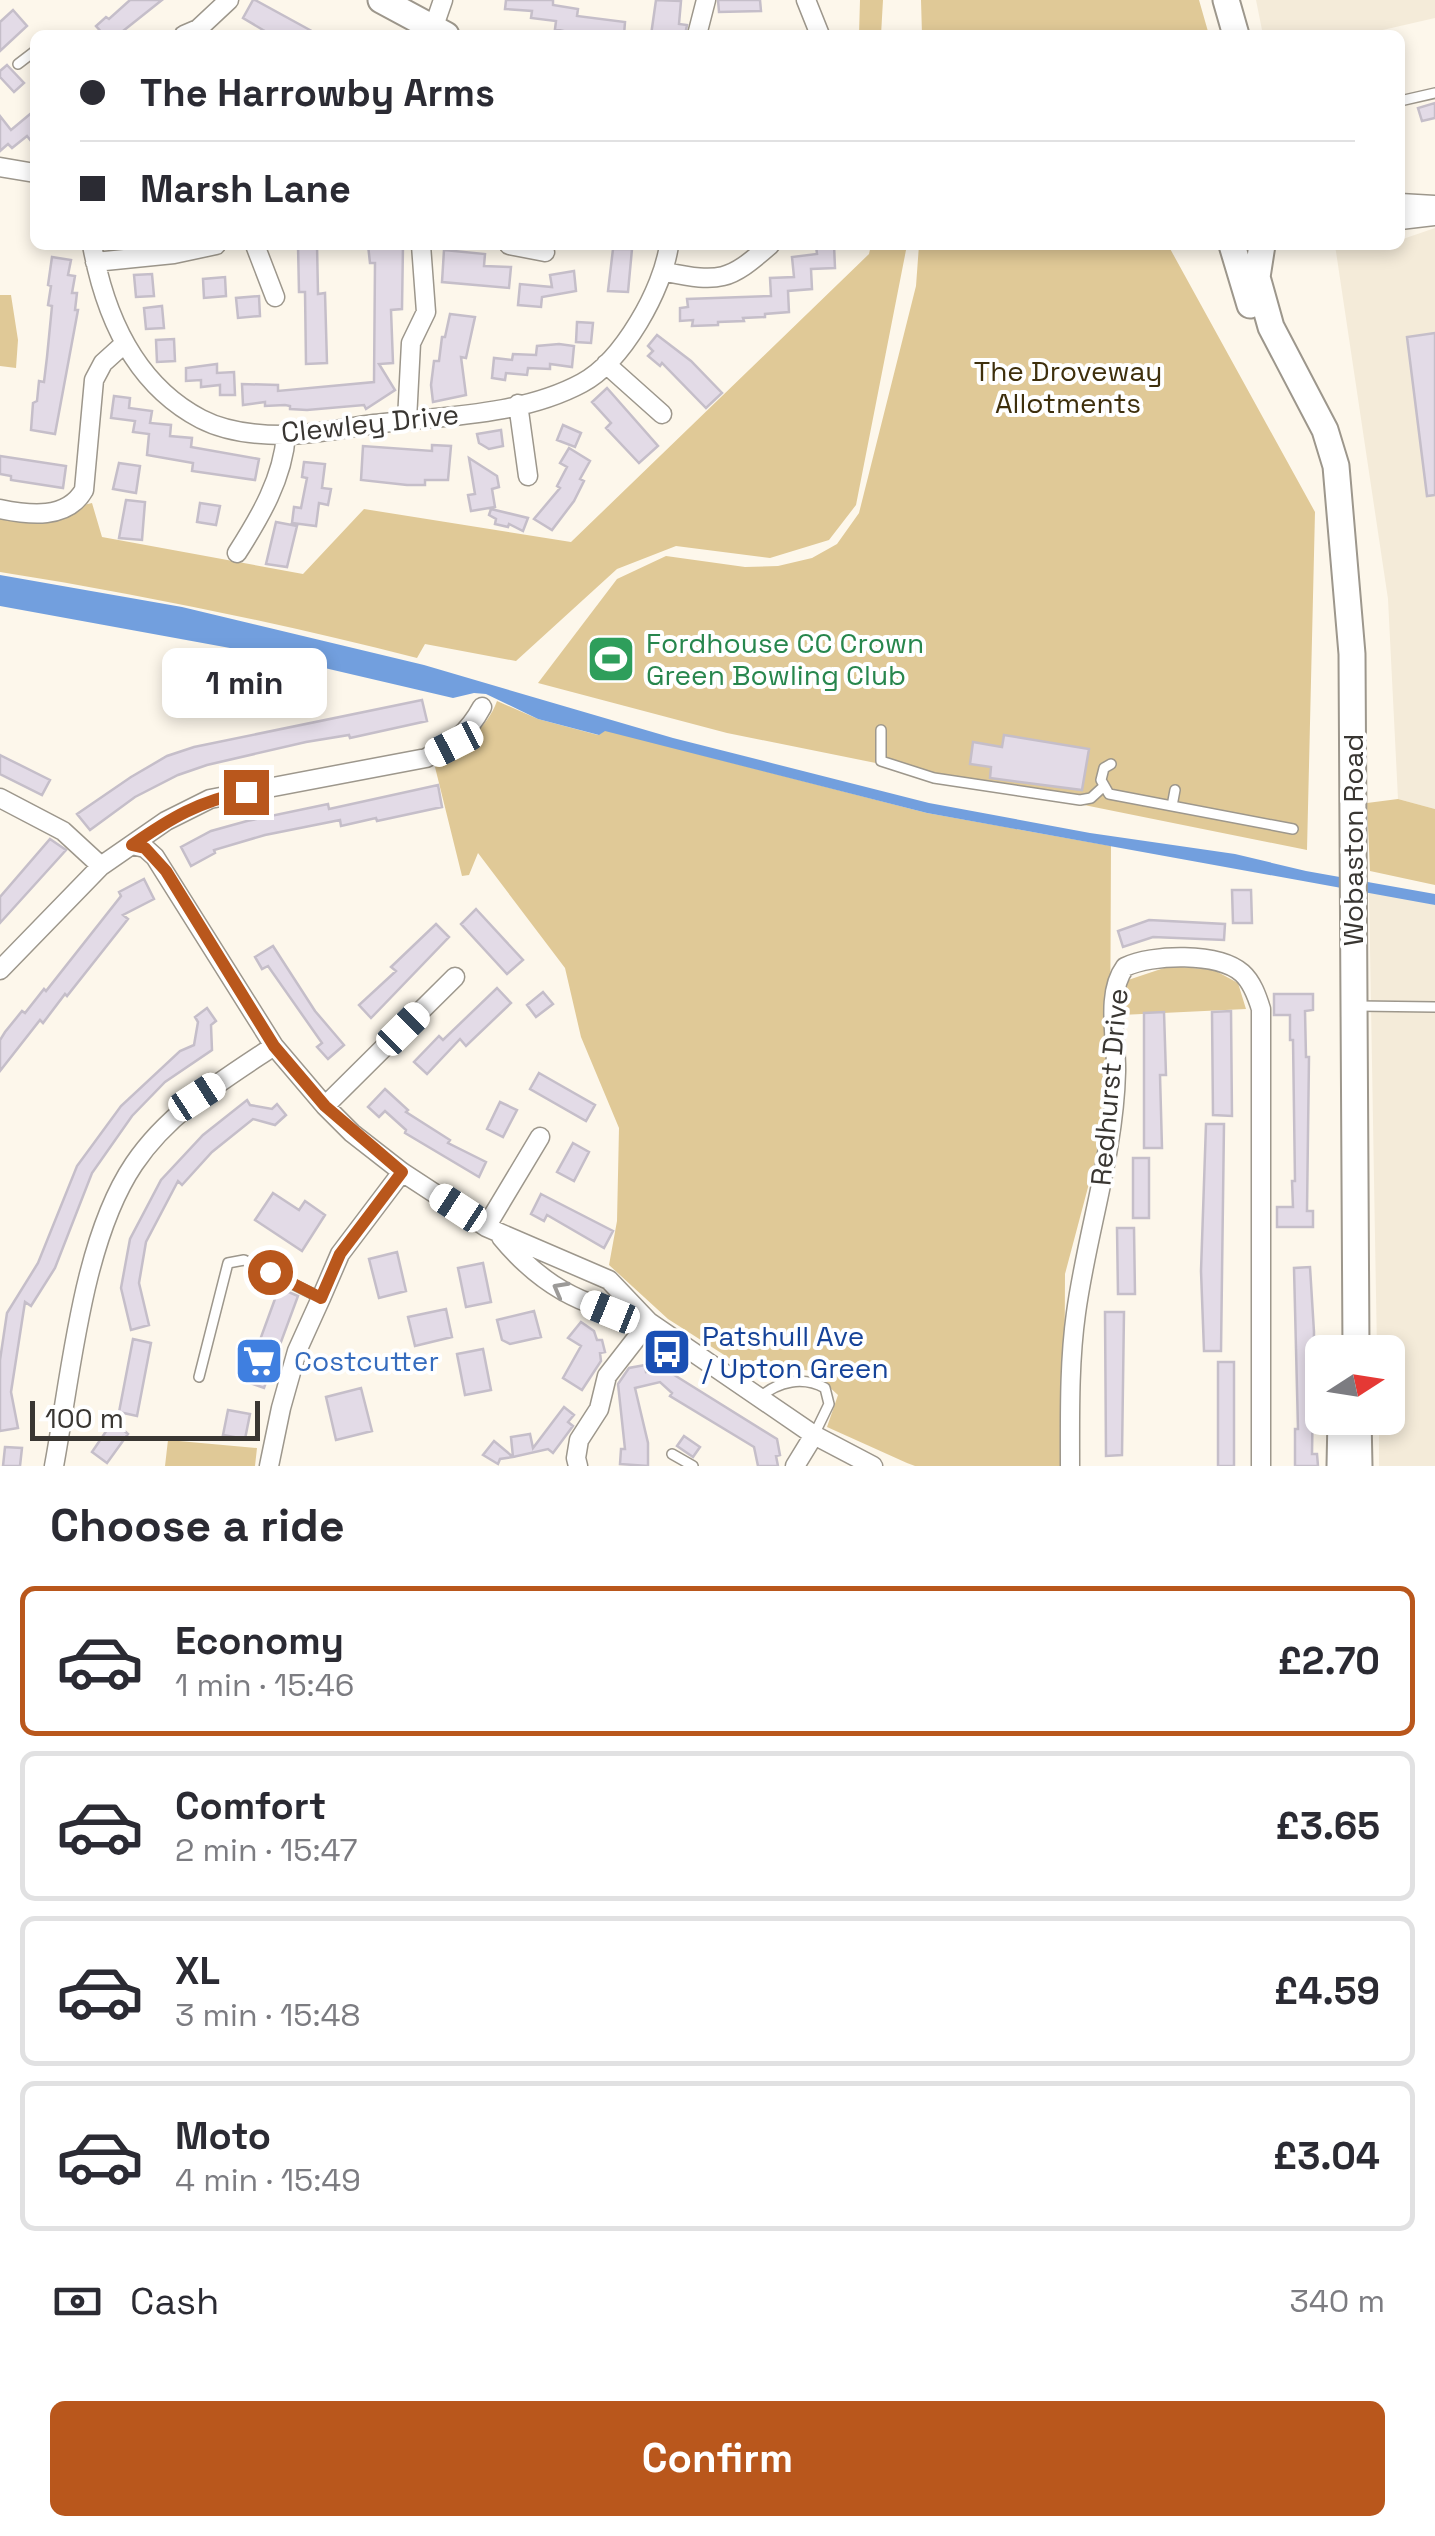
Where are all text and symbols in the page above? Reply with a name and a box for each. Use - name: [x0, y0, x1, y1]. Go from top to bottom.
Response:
- text: The Harrowby Arms: [140, 69, 495, 117]
- text: Marsh Lane: [140, 165, 351, 213]
- park label: The Droveway Allotments: [974, 353, 1162, 421]
- street label: Clewley Drive: [279, 396, 461, 450]
- place label: Fordhouse CC Crown Green Bowling Club: [646, 625, 924, 693]
- sports icon: Fordhouse CC Crown Green Bowling Club: [585, 633, 637, 685]
- callout: 1 min: [164, 647, 328, 717]
- text: 1 min: [205, 663, 284, 703]
- car: [420, 717, 488, 771]
- street label: Wobaston Road: [1335, 734, 1371, 946]
- route end: [224, 770, 269, 815]
- street label: Redhurst Drive: [1082, 987, 1136, 1187]
- car: [371, 997, 435, 1061]
- car: [164, 1068, 230, 1126]
- car: [425, 1179, 491, 1237]
- route start: [248, 1250, 293, 1295]
- one-way arrow: [553, 1282, 571, 1302]
- car: [577, 1287, 643, 1337]
- place label: Patshull Ave / Upton Green: [702, 1318, 889, 1386]
- bus stop icon: Patshull Ave / Upton Green: [641, 1326, 693, 1378]
- supermarket icon: Costcutter: [233, 1335, 285, 1387]
- north arrow: [1305, 1335, 1405, 1435]
- map controls: [1305, 1335, 1405, 1435]
- place label: Costcutter: [294, 1343, 439, 1379]
- scale bar: [30, 1396, 260, 1440]
- text: 100 m: [45, 1400, 124, 1436]
- text: Choose a ride: [50, 1497, 345, 1554]
- icon: car: [55, 1616, 145, 1706]
- text: Economy: [175, 1617, 344, 1665]
- text: £2.70: [1278, 1637, 1380, 1685]
- text: 1 min · 15:46: [175, 1665, 354, 1705]
- icon: car: [55, 1781, 145, 1871]
- text: Comfort: [175, 1782, 326, 1830]
- text: £3.65: [1275, 1802, 1380, 1850]
- text: 2 min · 15:47: [175, 1830, 358, 1870]
- icon: car: [55, 1946, 145, 2036]
- text: XL: [175, 1947, 220, 1995]
- text: £4.59: [1274, 1967, 1380, 2015]
- text: 3 min · 15:48: [175, 1995, 361, 2035]
- icon: car: [55, 2111, 145, 2201]
- text: Moto: [175, 2112, 271, 2160]
- text: £3.04: [1273, 2132, 1380, 2180]
- text: 4 min · 15:49: [175, 2160, 361, 2200]
- icon: cash: [50, 2274, 105, 2329]
- text: Cash: [130, 2277, 219, 2325]
- text: 340 m: [1289, 2281, 1385, 2321]
- button: Confirm: [50, 2401, 1385, 2516]

